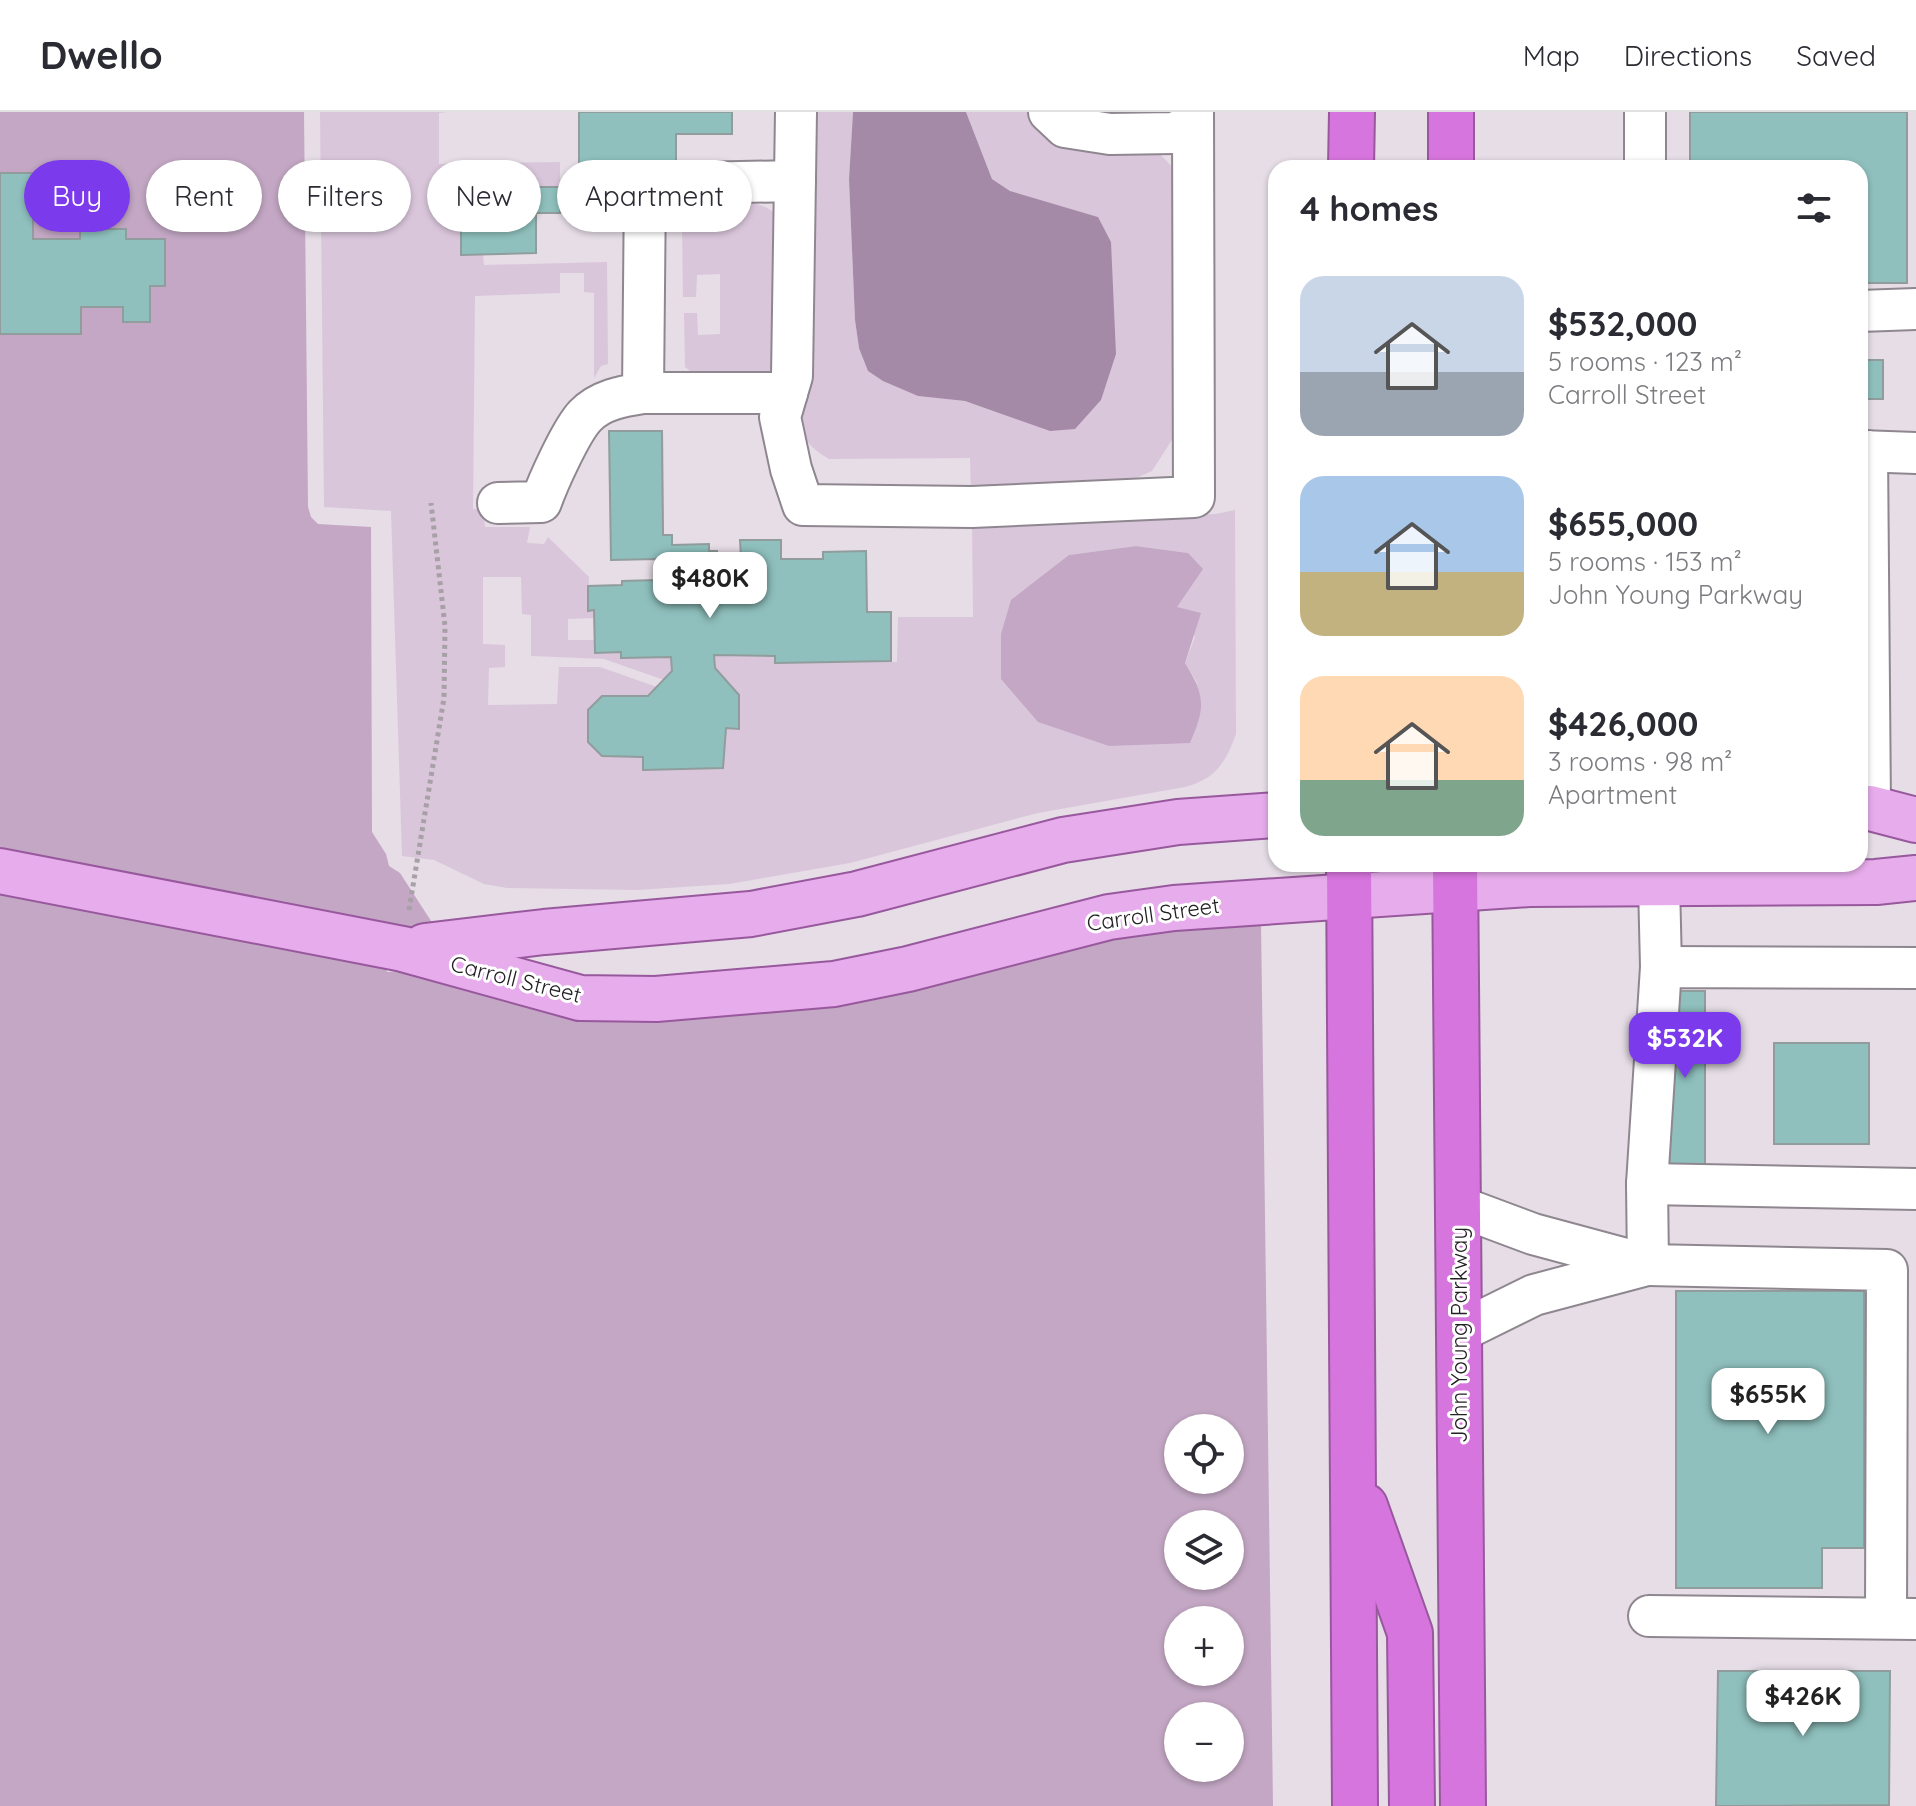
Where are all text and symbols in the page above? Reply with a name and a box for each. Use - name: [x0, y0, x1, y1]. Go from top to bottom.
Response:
- text: Dwello: [40, 31, 163, 79]
- text: Map: [1523, 38, 1580, 73]
- text: Directions: [1624, 38, 1752, 73]
- text: Saved: [1796, 38, 1876, 73]
- chip: Buy: [24, 160, 130, 232]
- chip: Rent: [146, 160, 262, 232]
- chip: Filters: [278, 160, 411, 232]
- chip: New: [427, 160, 541, 232]
- chip: Apartment: [557, 160, 752, 232]
- icon: filters: [1792, 186, 1836, 230]
- text: 4 homes: [1300, 187, 1438, 230]
- text: $532,000: [1548, 302, 1697, 345]
- icon: home: [1364, 308, 1460, 404]
- text: 5 rooms · 123 m²: [1548, 345, 1742, 378]
- text: Carroll Street: [1548, 378, 1706, 411]
- text: $655,000: [1548, 502, 1698, 545]
- icon: home: [1364, 508, 1460, 604]
- text: 5 rooms · 153 m²: [1548, 545, 1742, 578]
- pin: $480K: [654, 552, 766, 620]
- text: $480K: [671, 561, 749, 594]
- text: John Young Parkway: [1548, 578, 1803, 611]
- text: $426,000: [1548, 702, 1698, 745]
- icon: home: [1364, 708, 1460, 804]
- text: 3 rooms · 98 m²: [1548, 745, 1732, 778]
- text: Apartment: [1548, 778, 1677, 811]
- street label: Carroll Street: [1085, 891, 1221, 937]
- street label: Carroll Street: [448, 949, 584, 1009]
- pin: $532K: [1629, 1012, 1741, 1080]
- text: $532K: [1647, 1021, 1723, 1054]
- street label: John Young Parkway: [1445, 1227, 1473, 1443]
- pin: $655K: [1712, 1368, 1824, 1436]
- text: $655K: [1730, 1377, 1806, 1410]
- map controls: [1164, 1414, 1244, 1782]
- button: locate: [1164, 1414, 1244, 1494]
- button: layers: [1164, 1510, 1244, 1590]
- button: +: [1164, 1606, 1244, 1686]
- pin: $426K: [1747, 1670, 1859, 1738]
- text: $426K: [1764, 1679, 1842, 1712]
- button: −: [1164, 1702, 1244, 1782]

